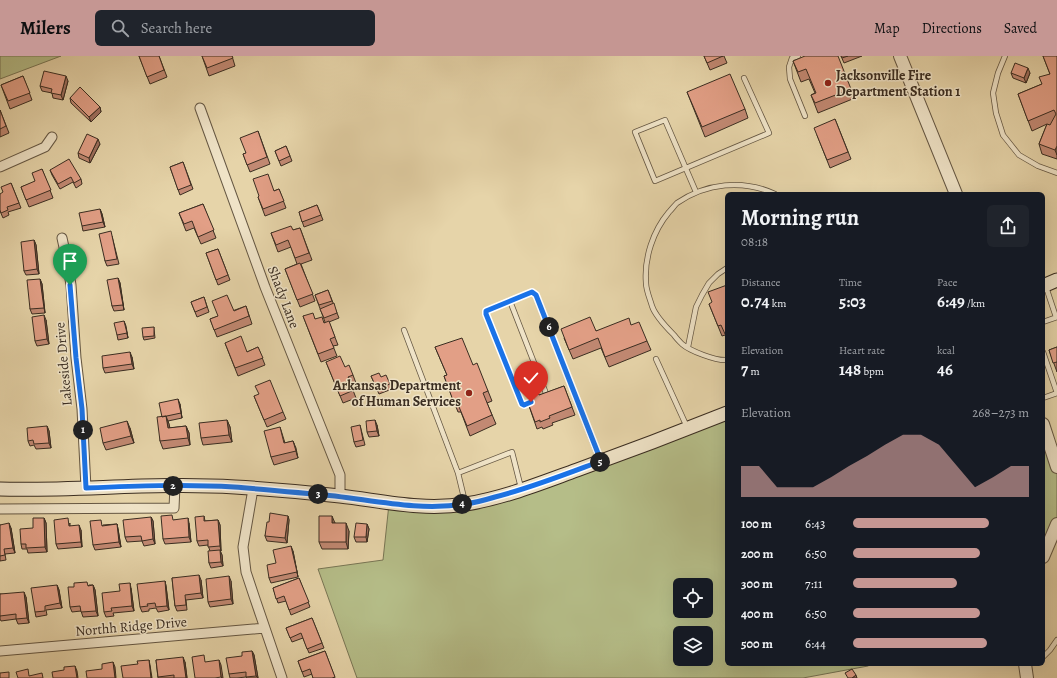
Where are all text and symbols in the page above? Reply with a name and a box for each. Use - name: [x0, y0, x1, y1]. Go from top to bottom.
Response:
- search box: [95, 10, 375, 46]
- text: Milers: [20, 15, 71, 41]
- icon: search: [109, 17, 131, 39]
- text: Search here: [141, 18, 212, 38]
- text: Map: [874, 19, 900, 38]
- text: Directions: [922, 19, 982, 38]
- text: Saved: [1004, 19, 1037, 38]
- place label: Jacksonville Fire Department Station 1: [836, 66, 960, 101]
- marker: Jacksonville Fire Department Station 1: [823, 78, 833, 88]
- text: Morning run: [741, 203, 859, 233]
- button: share: [987, 205, 1029, 247]
- text: 08:18: [741, 233, 768, 250]
- pin: [53, 244, 87, 285]
- icon: arrive: [59, 250, 81, 272]
- street label: Shady Lane: [263, 263, 304, 331]
- text: Distance: [741, 275, 780, 290]
- text: Time: [839, 275, 862, 290]
- text: Pace: [937, 275, 957, 290]
- text: 0.74: [741, 290, 769, 313]
- text: 5:03: [839, 290, 866, 313]
- text: 6:49: [937, 290, 965, 313]
- text: km: [769, 296, 786, 311]
- text: /km: [965, 296, 985, 311]
- pin: 6: [539, 317, 559, 337]
- text: 6: [546, 319, 552, 334]
- street label: Lakeside Drive: [50, 321, 77, 407]
- text: Elevation: [741, 343, 783, 358]
- text: Heart rate: [839, 343, 885, 358]
- text: kcal: [937, 343, 955, 358]
- text: 7: [741, 358, 748, 381]
- text: 148: [839, 358, 861, 381]
- text: 46: [937, 358, 953, 381]
- pin: [514, 361, 548, 402]
- text: m: [748, 364, 760, 379]
- text: bpm: [861, 364, 884, 379]
- icon: check: [520, 367, 542, 389]
- place label: Arkansas Department of Human Services: [332, 376, 461, 411]
- marker: Arkansas Department of Human Services: [464, 388, 474, 398]
- text: Elevation: [741, 404, 791, 421]
- text: 268–273 m: [972, 404, 1029, 421]
- pin: 1: [73, 420, 93, 440]
- text: 1: [81, 422, 85, 437]
- pin: 5: [590, 452, 610, 472]
- text: 5: [598, 454, 602, 469]
- pin: 2: [163, 476, 183, 496]
- text: 2: [170, 478, 176, 493]
- pin: 3: [308, 484, 328, 504]
- text: 3: [316, 486, 320, 501]
- pin: 4: [452, 494, 472, 514]
- text: 4: [459, 496, 465, 511]
- text: 100 m: [741, 515, 772, 532]
- text: 6:43: [805, 515, 825, 532]
- text: 200 m: [741, 545, 774, 562]
- text: 6:50: [805, 545, 827, 562]
- text: 300 m: [741, 575, 773, 592]
- text: 7:11: [805, 575, 822, 592]
- map controls: [673, 578, 713, 666]
- button: locate: [673, 578, 713, 618]
- text: 400 m: [741, 605, 773, 622]
- text: 6:50: [805, 605, 827, 622]
- street label: Northh Ridge Drive: [75, 612, 188, 641]
- button: layers: [673, 626, 713, 666]
- text: 500 m: [741, 635, 773, 652]
- text: 6:44: [805, 635, 826, 652]

